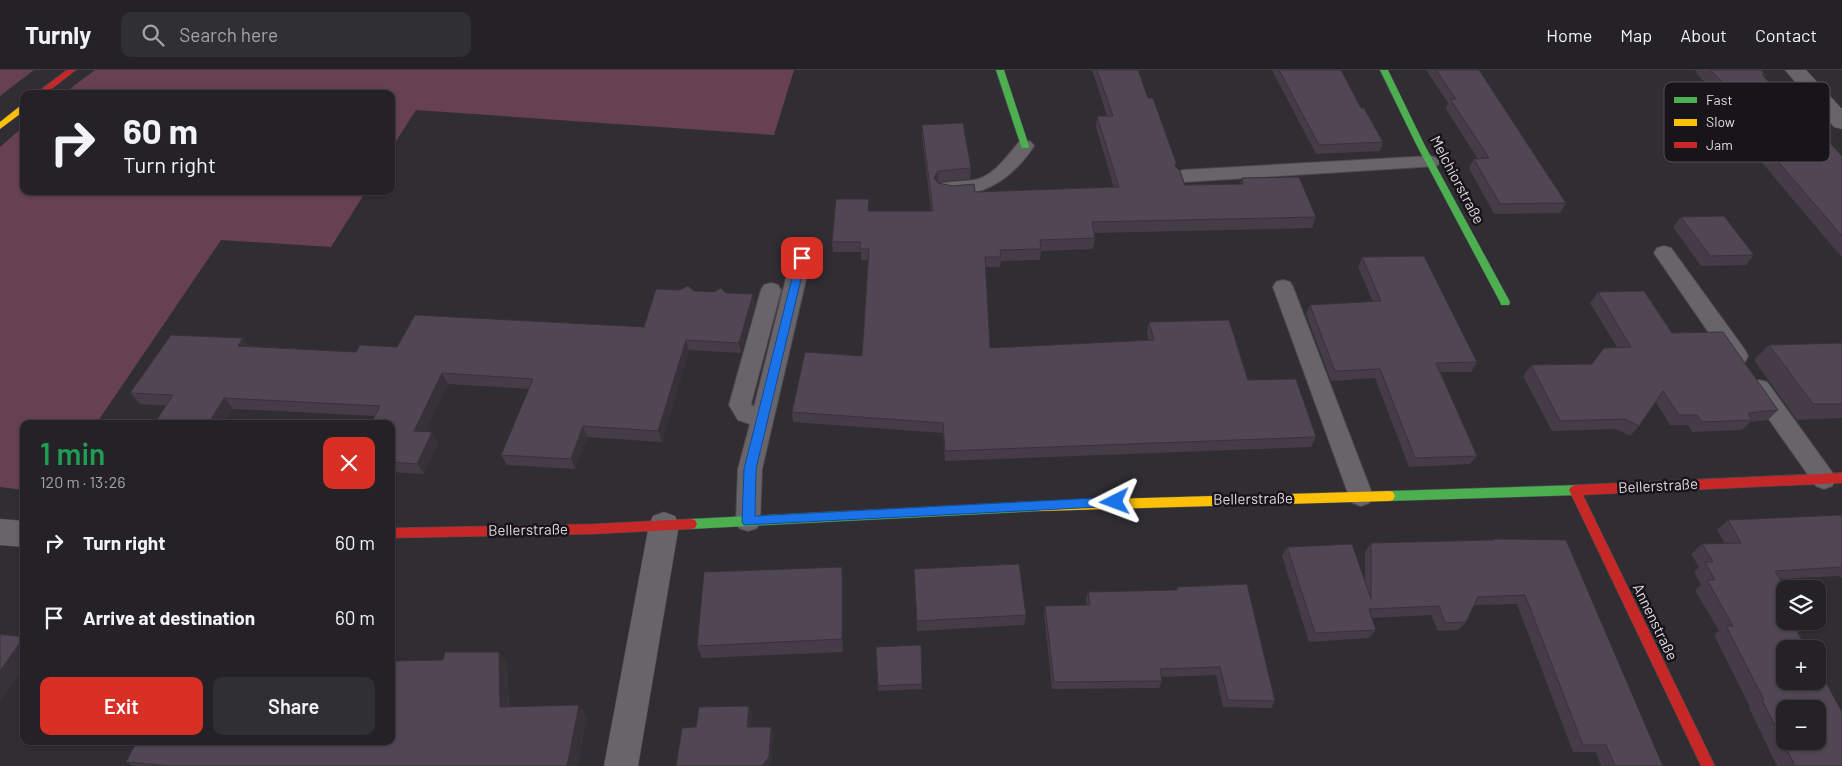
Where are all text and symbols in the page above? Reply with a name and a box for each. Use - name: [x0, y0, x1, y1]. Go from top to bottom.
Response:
- search box: [121, 12, 471, 57]
- text: Turnly: [25, 20, 91, 49]
- icon: search: [139, 21, 167, 49]
- text: Search here: [179, 23, 278, 46]
- text: Home: [1546, 24, 1592, 46]
- text: Map: [1620, 24, 1652, 46]
- text: About: [1680, 24, 1727, 46]
- text: Contact: [1755, 24, 1817, 46]
- legend: [1664, 82, 1830, 162]
- text: Fast: [1706, 91, 1732, 108]
- text: 60 m: [123, 109, 198, 151]
- icon: right: [40, 110, 105, 175]
- text: Slow: [1706, 113, 1735, 130]
- street label: Melchiorstraße: [1427, 132, 1489, 227]
- text: Jam: [1706, 136, 1733, 153]
- text: Turn right: [123, 151, 216, 177]
- pin: [781, 237, 823, 279]
- icon: arrive: [788, 244, 816, 272]
- text: 1 min: [40, 435, 105, 471]
- button: close: [323, 437, 375, 489]
- text: 120 m · 13:26: [40, 472, 126, 491]
- street label: Bellerstraße: [1618, 474, 1698, 496]
- position arrow: [1088, 475, 1140, 527]
- street label: Bellerstraße: [1213, 488, 1293, 508]
- street label: Bellerstraße: [488, 519, 568, 539]
- icon: right: [40, 529, 68, 557]
- text: Turn right: [83, 531, 165, 554]
- text: 60 m: [335, 531, 375, 554]
- street label: Annenstraße: [1630, 580, 1682, 663]
- map controls: [1776, 580, 1826, 750]
- button: layers: [1776, 580, 1826, 630]
- icon: arrive: [40, 604, 68, 632]
- text: Arrive at destination: [83, 606, 255, 629]
- text: 60 m: [335, 606, 375, 629]
- button: +: [1776, 640, 1826, 690]
- button: Exit: [40, 677, 203, 735]
- button: Share: [213, 677, 375, 735]
- button: −: [1776, 700, 1826, 750]

